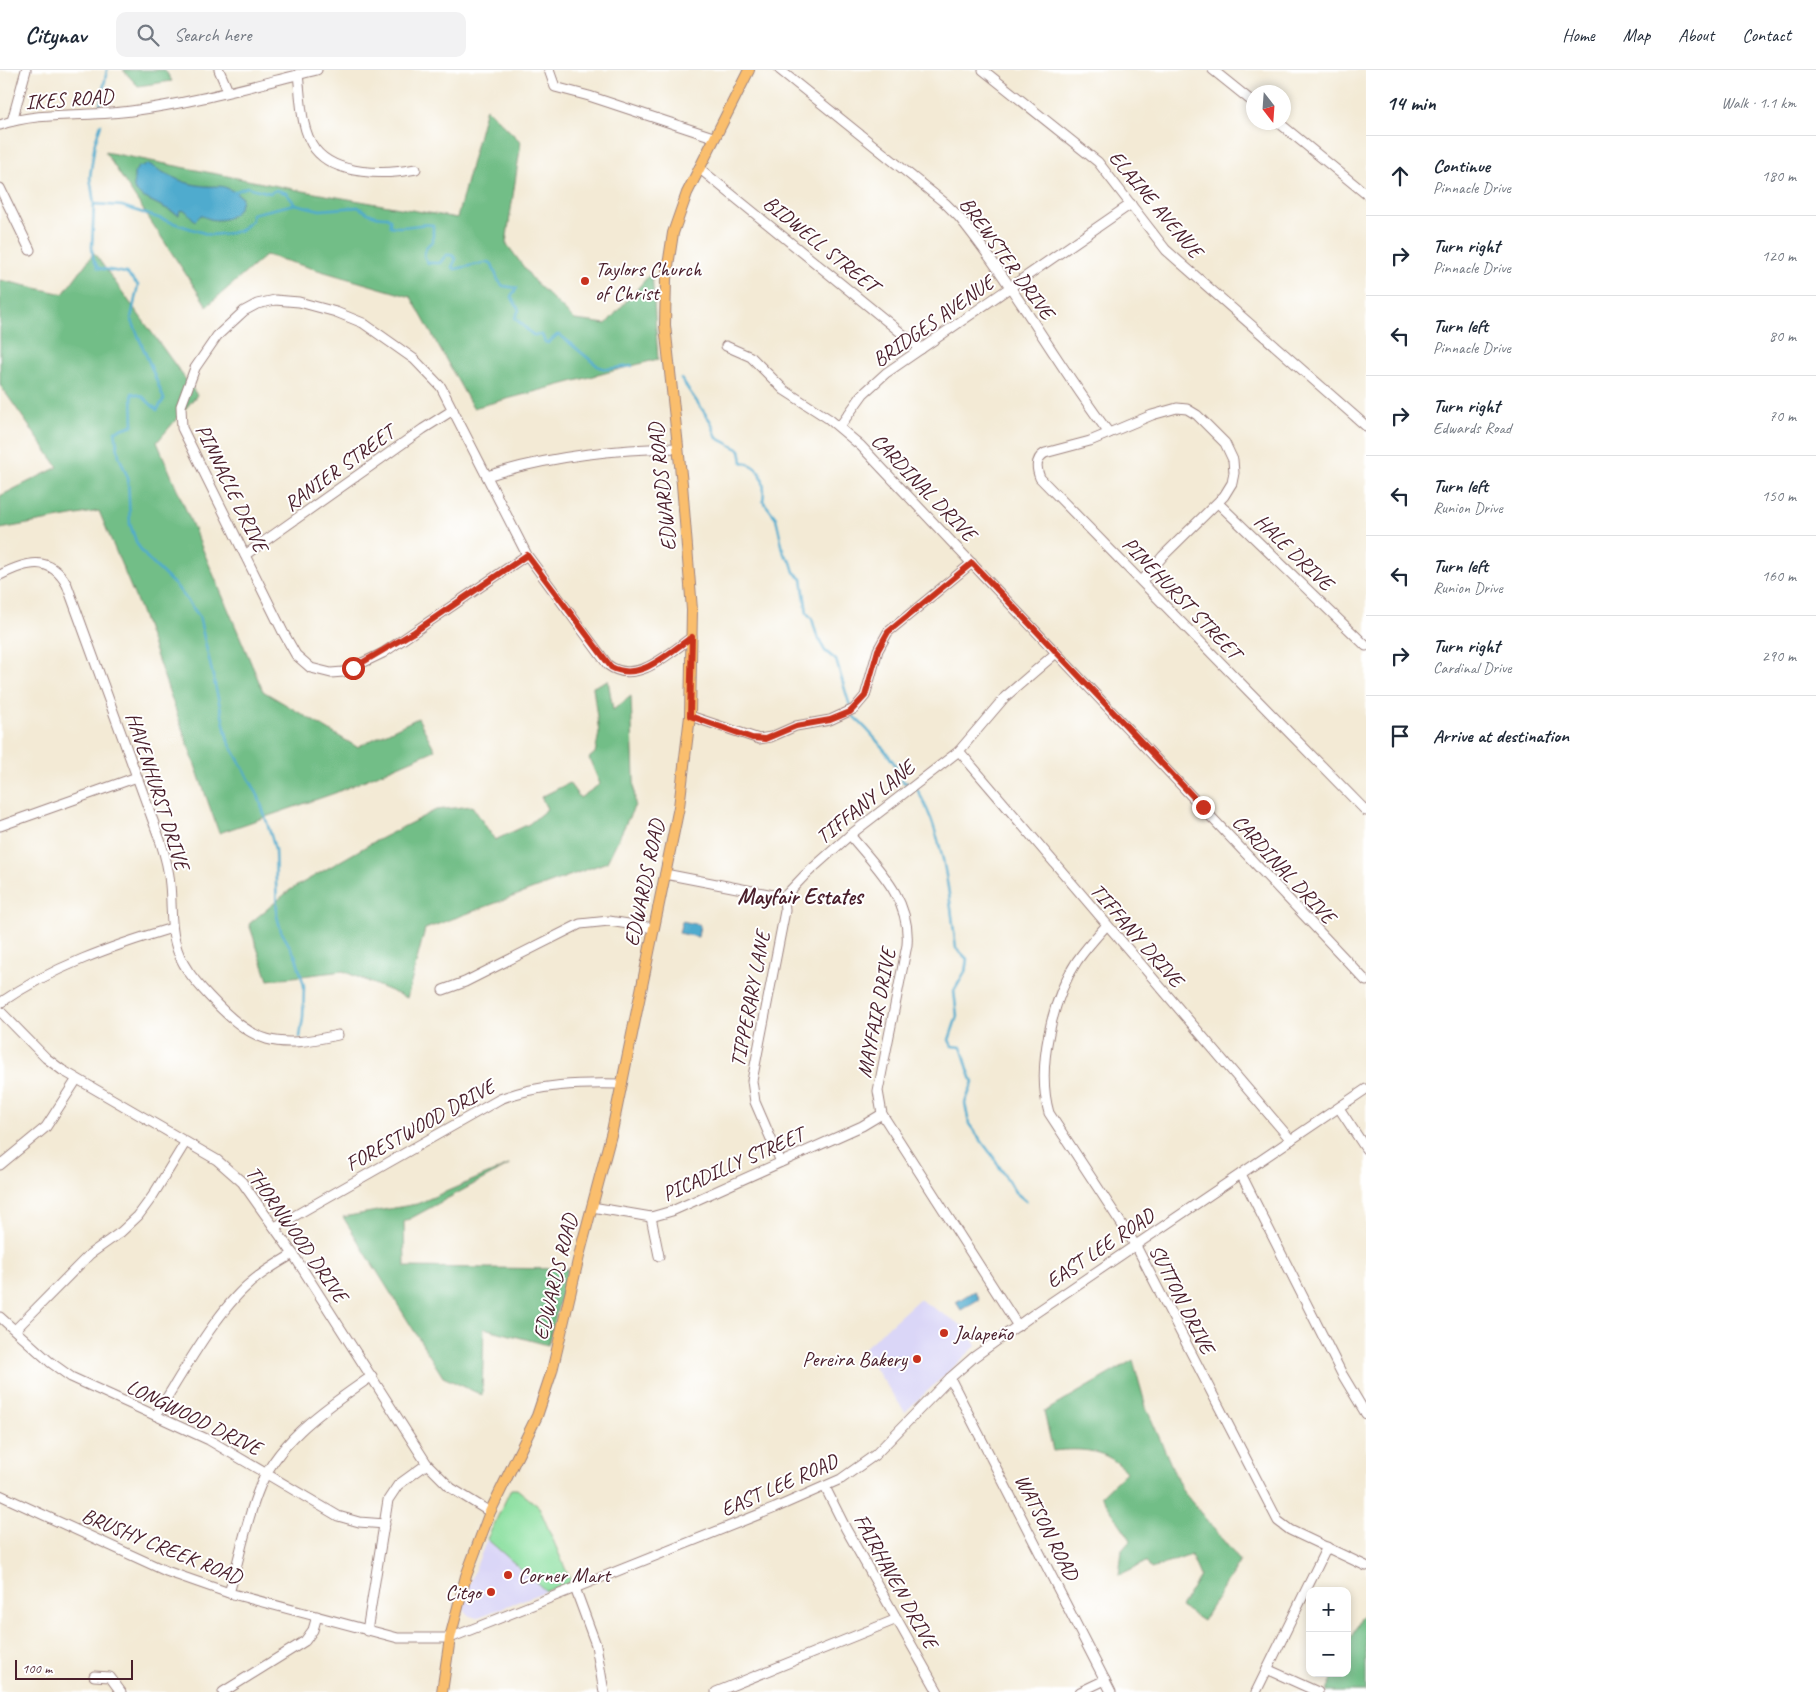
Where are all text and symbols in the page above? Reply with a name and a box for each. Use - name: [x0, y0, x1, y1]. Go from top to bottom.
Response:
- search box: [116, 12, 466, 57]
- text: Citynav: [25, 20, 86, 50]
- icon: search: [134, 21, 162, 49]
- text: Search here: [174, 23, 251, 47]
- text: Home: [1562, 24, 1595, 46]
- text: Map: [1623, 24, 1650, 46]
- text: About: [1678, 24, 1714, 46]
- text: Contact: [1742, 24, 1791, 46]
- street label: IKES ROAD: [24, 83, 116, 115]
- north arrow: [1246, 85, 1291, 130]
- text: 14 min: [1386, 90, 1436, 116]
- text: Walk · 1.1 km: [1721, 93, 1796, 113]
- street label: ELAINE AVENUE: [1103, 145, 1210, 265]
- text: Continue: [1433, 154, 1490, 178]
- icon: ahead: [1386, 162, 1414, 190]
- text: 180 m: [1762, 166, 1796, 186]
- text: Pinnacle Drive: [1433, 178, 1511, 198]
- street label: BIDWELL STREET: [758, 190, 888, 302]
- street label: BREWSTER DRIVE: [954, 192, 1062, 327]
- text: Turn right: [1433, 234, 1500, 258]
- icon: right: [1386, 242, 1414, 270]
- text: 120 m: [1762, 246, 1796, 266]
- place label: Taylors Church of Christ: [595, 256, 703, 306]
- text: Pinnacle Drive: [1433, 258, 1511, 278]
- street label: BRIDGES AVENUE: [867, 268, 1001, 372]
- marker: Taylors Church of Christ: [579, 275, 591, 287]
- text: Turn left: [1433, 314, 1488, 338]
- icon: left: [1386, 322, 1414, 350]
- text: 80 m: [1769, 326, 1796, 346]
- text: Pinnacle Drive: [1433, 338, 1511, 358]
- text: Turn right: [1433, 394, 1500, 418]
- icon: right: [1386, 402, 1414, 430]
- text: 70 m: [1769, 406, 1796, 426]
- street label: RANIER STREET: [279, 417, 403, 517]
- text: Edwards Road: [1433, 418, 1511, 438]
- street label: PINNACLE DRIVE: [190, 420, 275, 558]
- street label: EDWARDS ROAD: [642, 420, 682, 552]
- street label: CARDINAL DRIVE: [866, 428, 984, 548]
- text: Turn left: [1433, 474, 1488, 498]
- icon: left: [1386, 482, 1414, 510]
- text: 150 m: [1762, 486, 1796, 506]
- text: Runion Drive: [1433, 498, 1503, 518]
- street label: HALE DRIVE: [1249, 508, 1341, 598]
- street label: PINEHURST STREET: [1117, 531, 1250, 668]
- text: Turn left: [1433, 554, 1488, 578]
- icon: left: [1386, 562, 1414, 590]
- text: 160 m: [1762, 566, 1796, 586]
- text: Runion Drive: [1433, 578, 1503, 598]
- text: Turn right: [1433, 634, 1500, 658]
- icon: right: [1386, 642, 1414, 670]
- text: 290 m: [1762, 646, 1796, 666]
- route start: [342, 657, 365, 680]
- text: Cardinal Drive: [1433, 658, 1511, 678]
- street label: HAVENHURST DRIVE: [120, 709, 196, 875]
- icon: arrive: [1386, 722, 1414, 750]
- text: Arrive at destination: [1433, 724, 1569, 748]
- street label: TIFFANY LANE: [810, 753, 922, 850]
- route end: [1192, 796, 1215, 819]
- street label: CARDINAL DRIVE: [1227, 809, 1343, 931]
- street label: EDWARDS ROAD: [618, 816, 670, 949]
- street label: TIFFANY DRIVE: [1085, 878, 1191, 995]
- district label: Mayfair Estates: [738, 883, 865, 911]
- street label: TIPPERARY LANE: [724, 927, 776, 1069]
- street label: MAYFAIR DRIVE: [851, 944, 902, 1080]
- street label: FORESTWOOD DRIVE: [341, 1072, 501, 1177]
- street label: PICADILLY STREET: [658, 1119, 812, 1207]
- street label: THORNWOOD DRIVE: [240, 1161, 355, 1309]
- street label: EAST LEE ROAD: [1041, 1201, 1161, 1294]
- street label: EDWARDS ROAD: [527, 1210, 584, 1342]
- street label: SUTTON DRIVE: [1143, 1240, 1222, 1360]
- place label: Jalapeño: [953, 1320, 1015, 1346]
- marker: Jalapeño: [938, 1327, 950, 1339]
- place label: Pereira Bakery: [802, 1346, 909, 1372]
- marker: Pereira Bakery: [911, 1353, 923, 1365]
- street label: LONGWOOD DRIVE: [122, 1373, 268, 1462]
- street label: EAST LEE ROAD: [717, 1447, 843, 1522]
- street label: WATSON ROAD: [1009, 1470, 1086, 1586]
- street label: BRUSHY CREEK ROAD: [78, 1502, 248, 1591]
- street label: FAIRHAVEN DRIVE: [848, 1509, 945, 1655]
- place label: Corner Mart: [518, 1562, 612, 1588]
- marker: Corner Mart: [502, 1569, 514, 1581]
- place label: Citgo: [445, 1579, 484, 1605]
- marker: Citgo: [485, 1586, 497, 1598]
- map controls: [1306, 1587, 1351, 1677]
- button: +: [1306, 1587, 1351, 1632]
- button: −: [1306, 1632, 1351, 1677]
- scale bar: [15, 1657, 132, 1680]
- text: 100 m: [22, 1660, 52, 1677]

